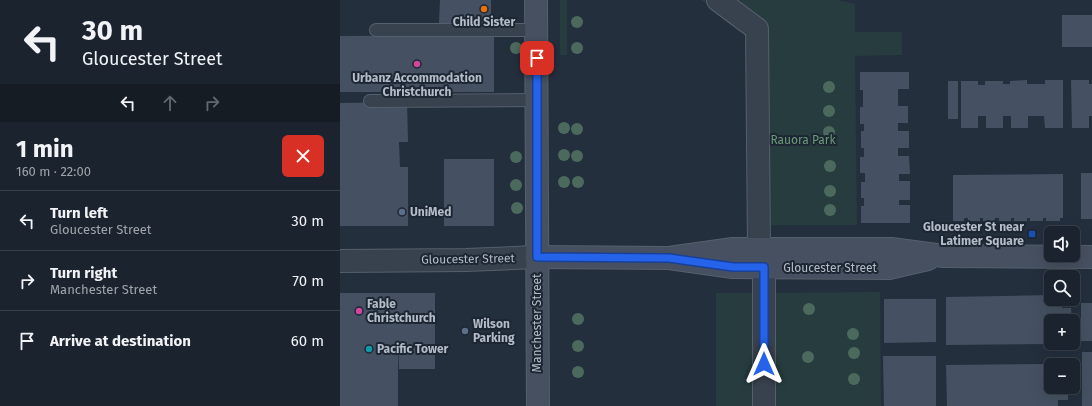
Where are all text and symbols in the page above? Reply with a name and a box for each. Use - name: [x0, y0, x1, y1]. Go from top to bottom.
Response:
- marker: Child Sister: [479, 4, 489, 14]
- text: 30 m: [82, 14, 143, 47]
- place label: Child Sister: [453, 15, 515, 29]
- icon: left: [16, 16, 68, 68]
- pin: [520, 41, 554, 75]
- icon: arrive: [526, 47, 548, 69]
- text: Gloucester Street: [82, 48, 223, 70]
- marker: Urbanz Accommodation Christchurch: [412, 59, 422, 69]
- place label: Urbanz Accommodation Christchurch: [352, 71, 482, 99]
- icon: left: [117, 92, 139, 114]
- icon: ahead: [159, 92, 181, 114]
- icon: right: [201, 92, 223, 114]
- park label: Rauora Park: [770, 133, 836, 147]
- text: 1 min: [16, 135, 74, 163]
- button: close: [282, 135, 324, 177]
- text: 160 m · 22:00: [16, 164, 91, 179]
- text: Turn left: [50, 204, 108, 222]
- place label: UniMed: [410, 205, 451, 219]
- marker: UniMed: [397, 207, 407, 217]
- icon: left: [16, 210, 38, 232]
- text: 30 m: [291, 212, 324, 230]
- place label: Gloucester St near Latimer Square: [923, 220, 1024, 248]
- text: Gloucester Street: [50, 222, 152, 237]
- map controls: [1044, 226, 1080, 394]
- button: sound: [1044, 226, 1080, 262]
- marker: Gloucester St near Latimer Square: [1027, 229, 1037, 239]
- street label: Gloucester Street: [421, 251, 516, 267]
- street label: Gloucester Street: [783, 261, 878, 275]
- text: Turn right: [50, 264, 117, 282]
- icon: right: [16, 270, 38, 292]
- button: search: [1044, 270, 1080, 306]
- text: 70 m: [292, 272, 324, 290]
- street label: Manchester Street: [530, 273, 544, 372]
- text: Manchester Street: [50, 282, 157, 297]
- place label: Fable Christchurch: [367, 297, 436, 325]
- marker: Fable Christchurch: [354, 306, 364, 316]
- button: +: [1044, 314, 1080, 350]
- place label: Wilson Parking: [473, 317, 515, 345]
- marker: Wilson Parking: [460, 326, 470, 336]
- icon: arrive: [16, 330, 38, 352]
- text: Arrive at destination: [50, 332, 191, 350]
- text: 60 m: [291, 332, 324, 350]
- place label: Pacific Tower: [377, 342, 449, 356]
- position arrow: [743, 343, 785, 385]
- marker: Pacific Tower: [364, 344, 374, 354]
- button: −: [1044, 358, 1080, 394]

